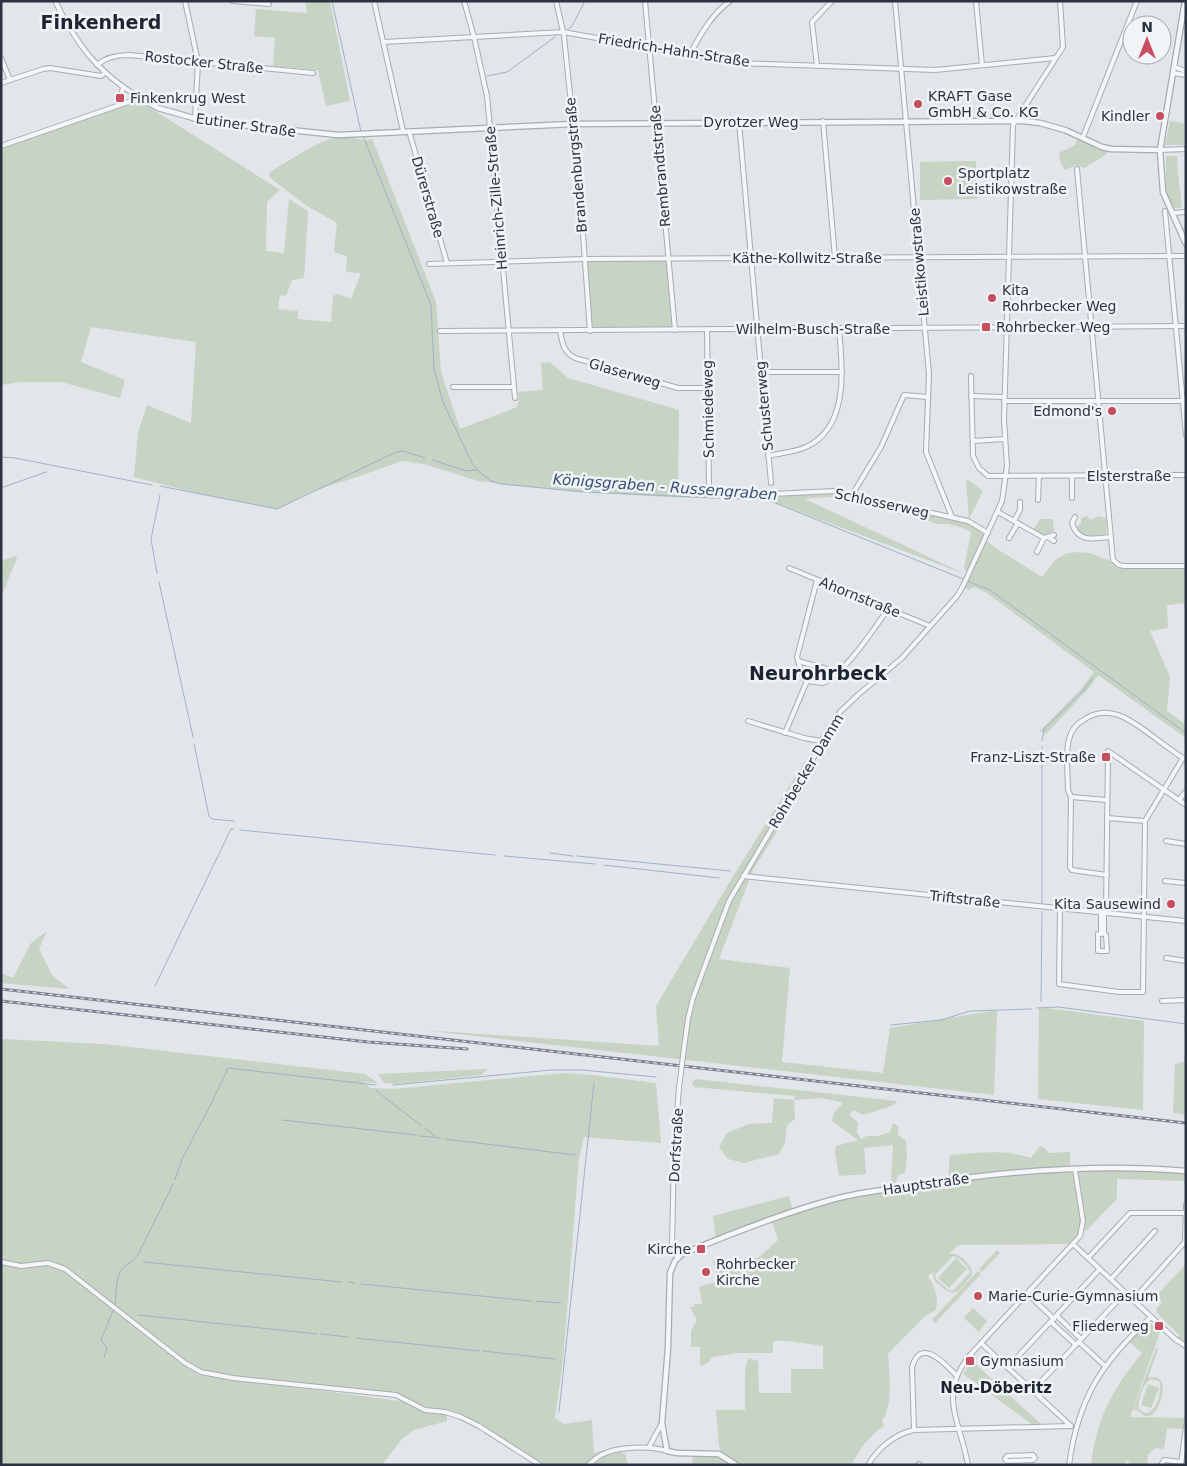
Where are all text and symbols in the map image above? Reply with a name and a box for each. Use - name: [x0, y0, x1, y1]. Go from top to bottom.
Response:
- district label: Finkenherd: [41, 11, 161, 33]
- north arrow: [1122, 15, 1172, 65]
- text: N: [1141, 19, 1153, 35]
- street label: Friedrich-Hahn-Straße: [597, 30, 751, 70]
- street label: Rostocker Straße: [144, 48, 264, 76]
- place label: KRAFT Gase GmbH & Co. KG: [928, 88, 1039, 120]
- place label: Finkenkrug West: [130, 90, 246, 106]
- marker: Finkenkrug West: [114, 92, 126, 104]
- street label: Brandenburgstraße: [562, 97, 590, 233]
- marker: KRAFT Gase GmbH & Co. KG: [912, 98, 924, 110]
- street label: Rembrandtstraße: [647, 104, 673, 228]
- place label: Kindler: [1101, 108, 1150, 124]
- street label: Eutiner Straße: [195, 110, 297, 140]
- marker: Kindler: [1154, 110, 1166, 122]
- street label: Dyrotzer Weg: [703, 114, 799, 130]
- street label: Heinrich-Zille-Straße: [482, 125, 510, 271]
- street label: Dürerstraße: [409, 154, 447, 240]
- place label: Sportplatz Leistikowstraße: [958, 165, 1067, 197]
- marker: Sportplatz Leistikowstraße: [942, 175, 954, 187]
- street label: Leistikowstraße: [906, 207, 932, 317]
- street label: Käthe-Kollwitz-Straße: [732, 250, 882, 266]
- place label: Kita Rohrbecker Weg: [1002, 282, 1116, 314]
- marker: Kita Rohrbecker Weg: [986, 292, 998, 304]
- place label: Rohrbecker Weg: [996, 319, 1110, 335]
- street label: Wilhelm-Busch-Straße: [736, 321, 890, 337]
- marker: Rohrbecker Weg: [980, 321, 992, 333]
- street label: Glaserweg: [587, 355, 663, 391]
- street label: Schmiedeweg: [699, 360, 717, 458]
- street label: Schusterweg: [752, 360, 776, 452]
- place label: Edmond's: [1033, 403, 1102, 419]
- marker: Edmond's: [1106, 405, 1118, 417]
- street label: Elsterstraße: [1087, 468, 1171, 484]
- water label: Königsgraben - Russengraben: [552, 470, 778, 504]
- street label: Schlosserweg: [833, 485, 931, 521]
- street label: Ahornstraße: [817, 573, 903, 621]
- district label: Neurohrbeck: [749, 662, 887, 684]
- street label: Rohrbecker Damm: [766, 711, 846, 831]
- place label: Franz-Liszt-Straße: [970, 749, 1096, 765]
- marker: Franz-Liszt-Straße: [1100, 751, 1112, 763]
- street label: Triftstraße: [928, 887, 1001, 911]
- place label: Kita Sausewind: [1054, 896, 1161, 912]
- marker: Kita Sausewind: [1165, 898, 1177, 910]
- street label: Dorfstraße: [666, 1107, 686, 1183]
- street label: Hauptstraße: [882, 1170, 970, 1198]
- place label: Kirche: [647, 1241, 691, 1257]
- marker: Kirche: [695, 1243, 707, 1255]
- place label: Rohrbecker Kirche: [716, 1256, 796, 1288]
- marker: Rohrbecker Kirche: [700, 1266, 712, 1278]
- place label: Marie-Curie-Gymnasium: [988, 1288, 1158, 1304]
- marker: Marie-Curie-Gymnasium: [972, 1290, 984, 1302]
- place label: Fliederweg: [1072, 1318, 1149, 1334]
- marker: Fliederweg: [1153, 1320, 1165, 1332]
- place label: Gymnasium: [980, 1353, 1064, 1369]
- marker: Gymnasium: [964, 1355, 976, 1367]
- district label: Neu-Döberitz: [940, 1379, 1052, 1397]

